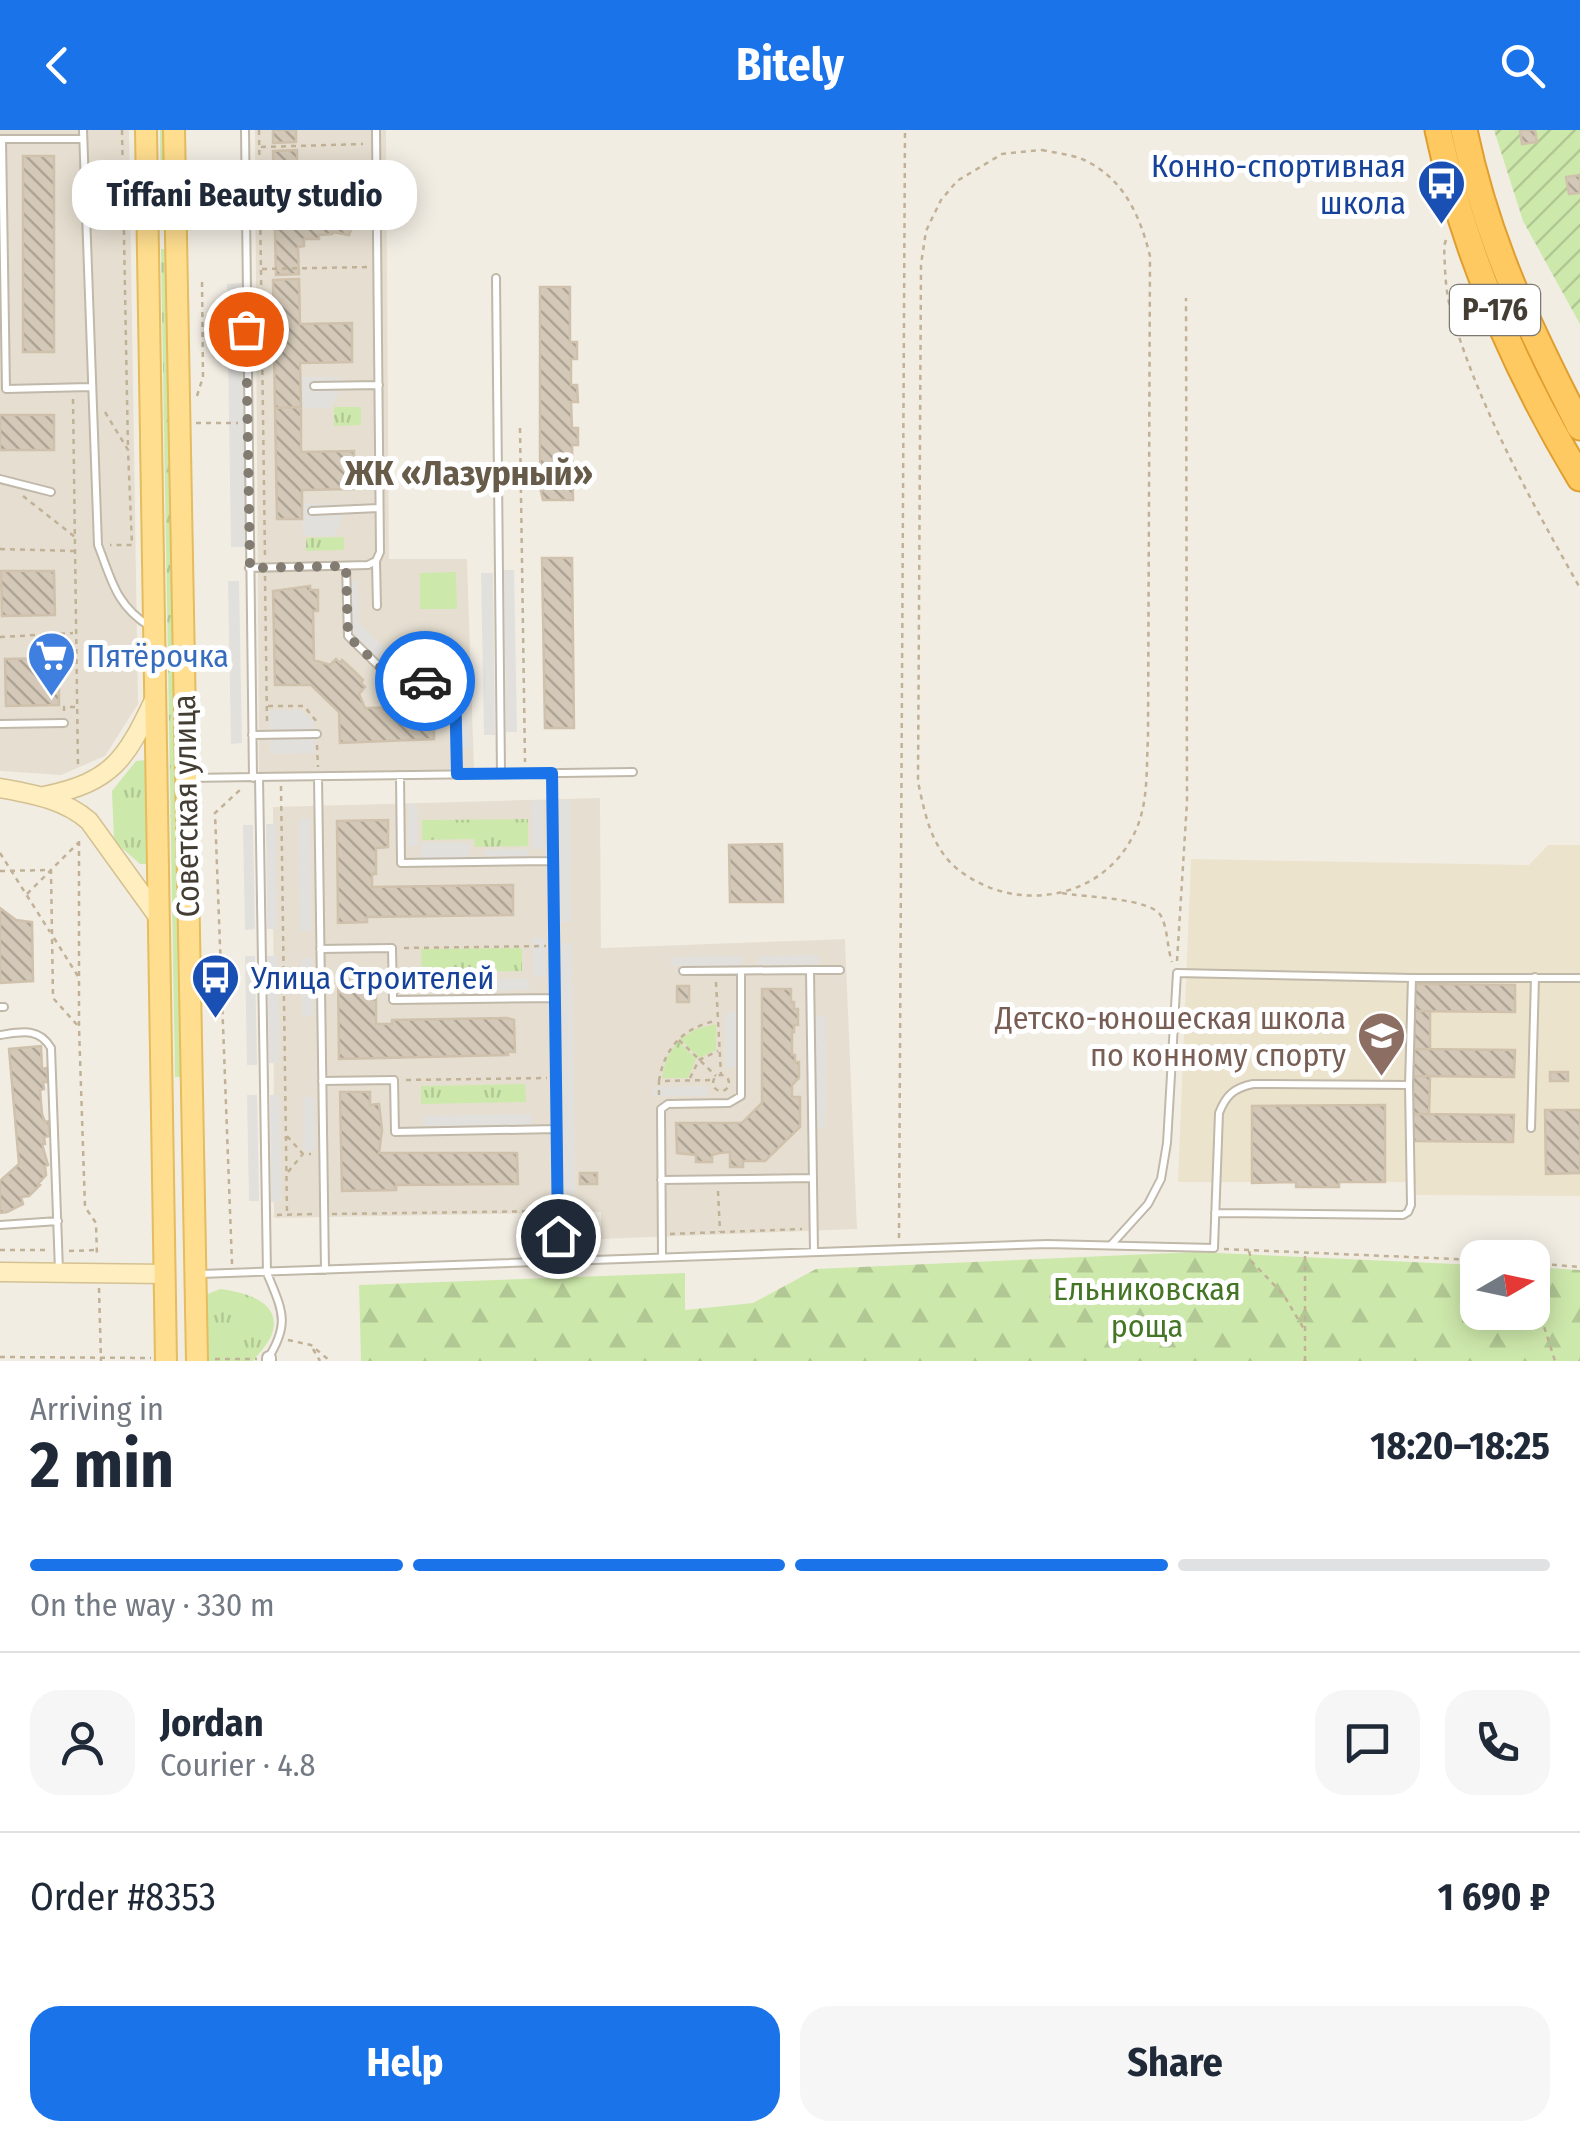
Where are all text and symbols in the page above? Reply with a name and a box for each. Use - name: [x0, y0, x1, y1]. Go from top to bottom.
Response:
- icon: back: [30, 38, 85, 93]
- text: Bitely: [736, 38, 844, 92]
- icon: search: [1495, 38, 1550, 93]
- place label: Конно-спортивная школа: [1151, 147, 1406, 222]
- bus stop icon: Конно-спортивная школа: [1415, 158, 1467, 226]
- callout: Tiffani Beauty studio: [74, 159, 418, 229]
- text: Tiffani Beauty studio: [106, 176, 383, 214]
- road number: Р-176: [1450, 285, 1540, 335]
- pin: [204, 287, 289, 372]
- icon: bag: [219, 302, 274, 357]
- district label: ЖК «Лазурный»: [344, 452, 593, 494]
- supermarket icon: Пятёрочка: [25, 630, 77, 698]
- courier: [375, 631, 475, 731]
- place label: Пятёрочка: [86, 637, 229, 675]
- icon: car: [398, 654, 453, 709]
- street label: Советская улица: [165, 694, 207, 918]
- bus stop icon: Улица Строителей: [190, 952, 242, 1020]
- place label: Улица Строителей: [250, 959, 495, 997]
- place label: Детско-юношеская школа по конному спорту: [994, 999, 1347, 1074]
- school or university icon: Детско-юношеская школа по конному спорту: [1355, 1010, 1407, 1078]
- pin: [516, 1194, 601, 1279]
- icon: home: [531, 1209, 586, 1264]
- north arrow: [1460, 1240, 1550, 1330]
- map controls: [1460, 1240, 1550, 1330]
- park label: Ельниковская роща: [1053, 1270, 1241, 1345]
- text: Arriving in: [30, 1390, 164, 1428]
- text: 18:20–18:25: [1370, 1423, 1550, 1469]
- text: 2 min: [30, 1426, 174, 1504]
- text: On the way · 330 m: [30, 1586, 275, 1624]
- button: person: [30, 1690, 135, 1795]
- button: chat: [1315, 1690, 1420, 1795]
- button: phone: [1445, 1690, 1550, 1795]
- text: Jordan: [160, 1700, 264, 1746]
- text: Courier · 4.8: [160, 1746, 316, 1784]
- text: Order #8353: [30, 1874, 216, 1920]
- text: 1 690 ₽: [1438, 1874, 1550, 1920]
- button: Help: [30, 2006, 780, 2121]
- button: Share: [800, 2006, 1550, 2121]

